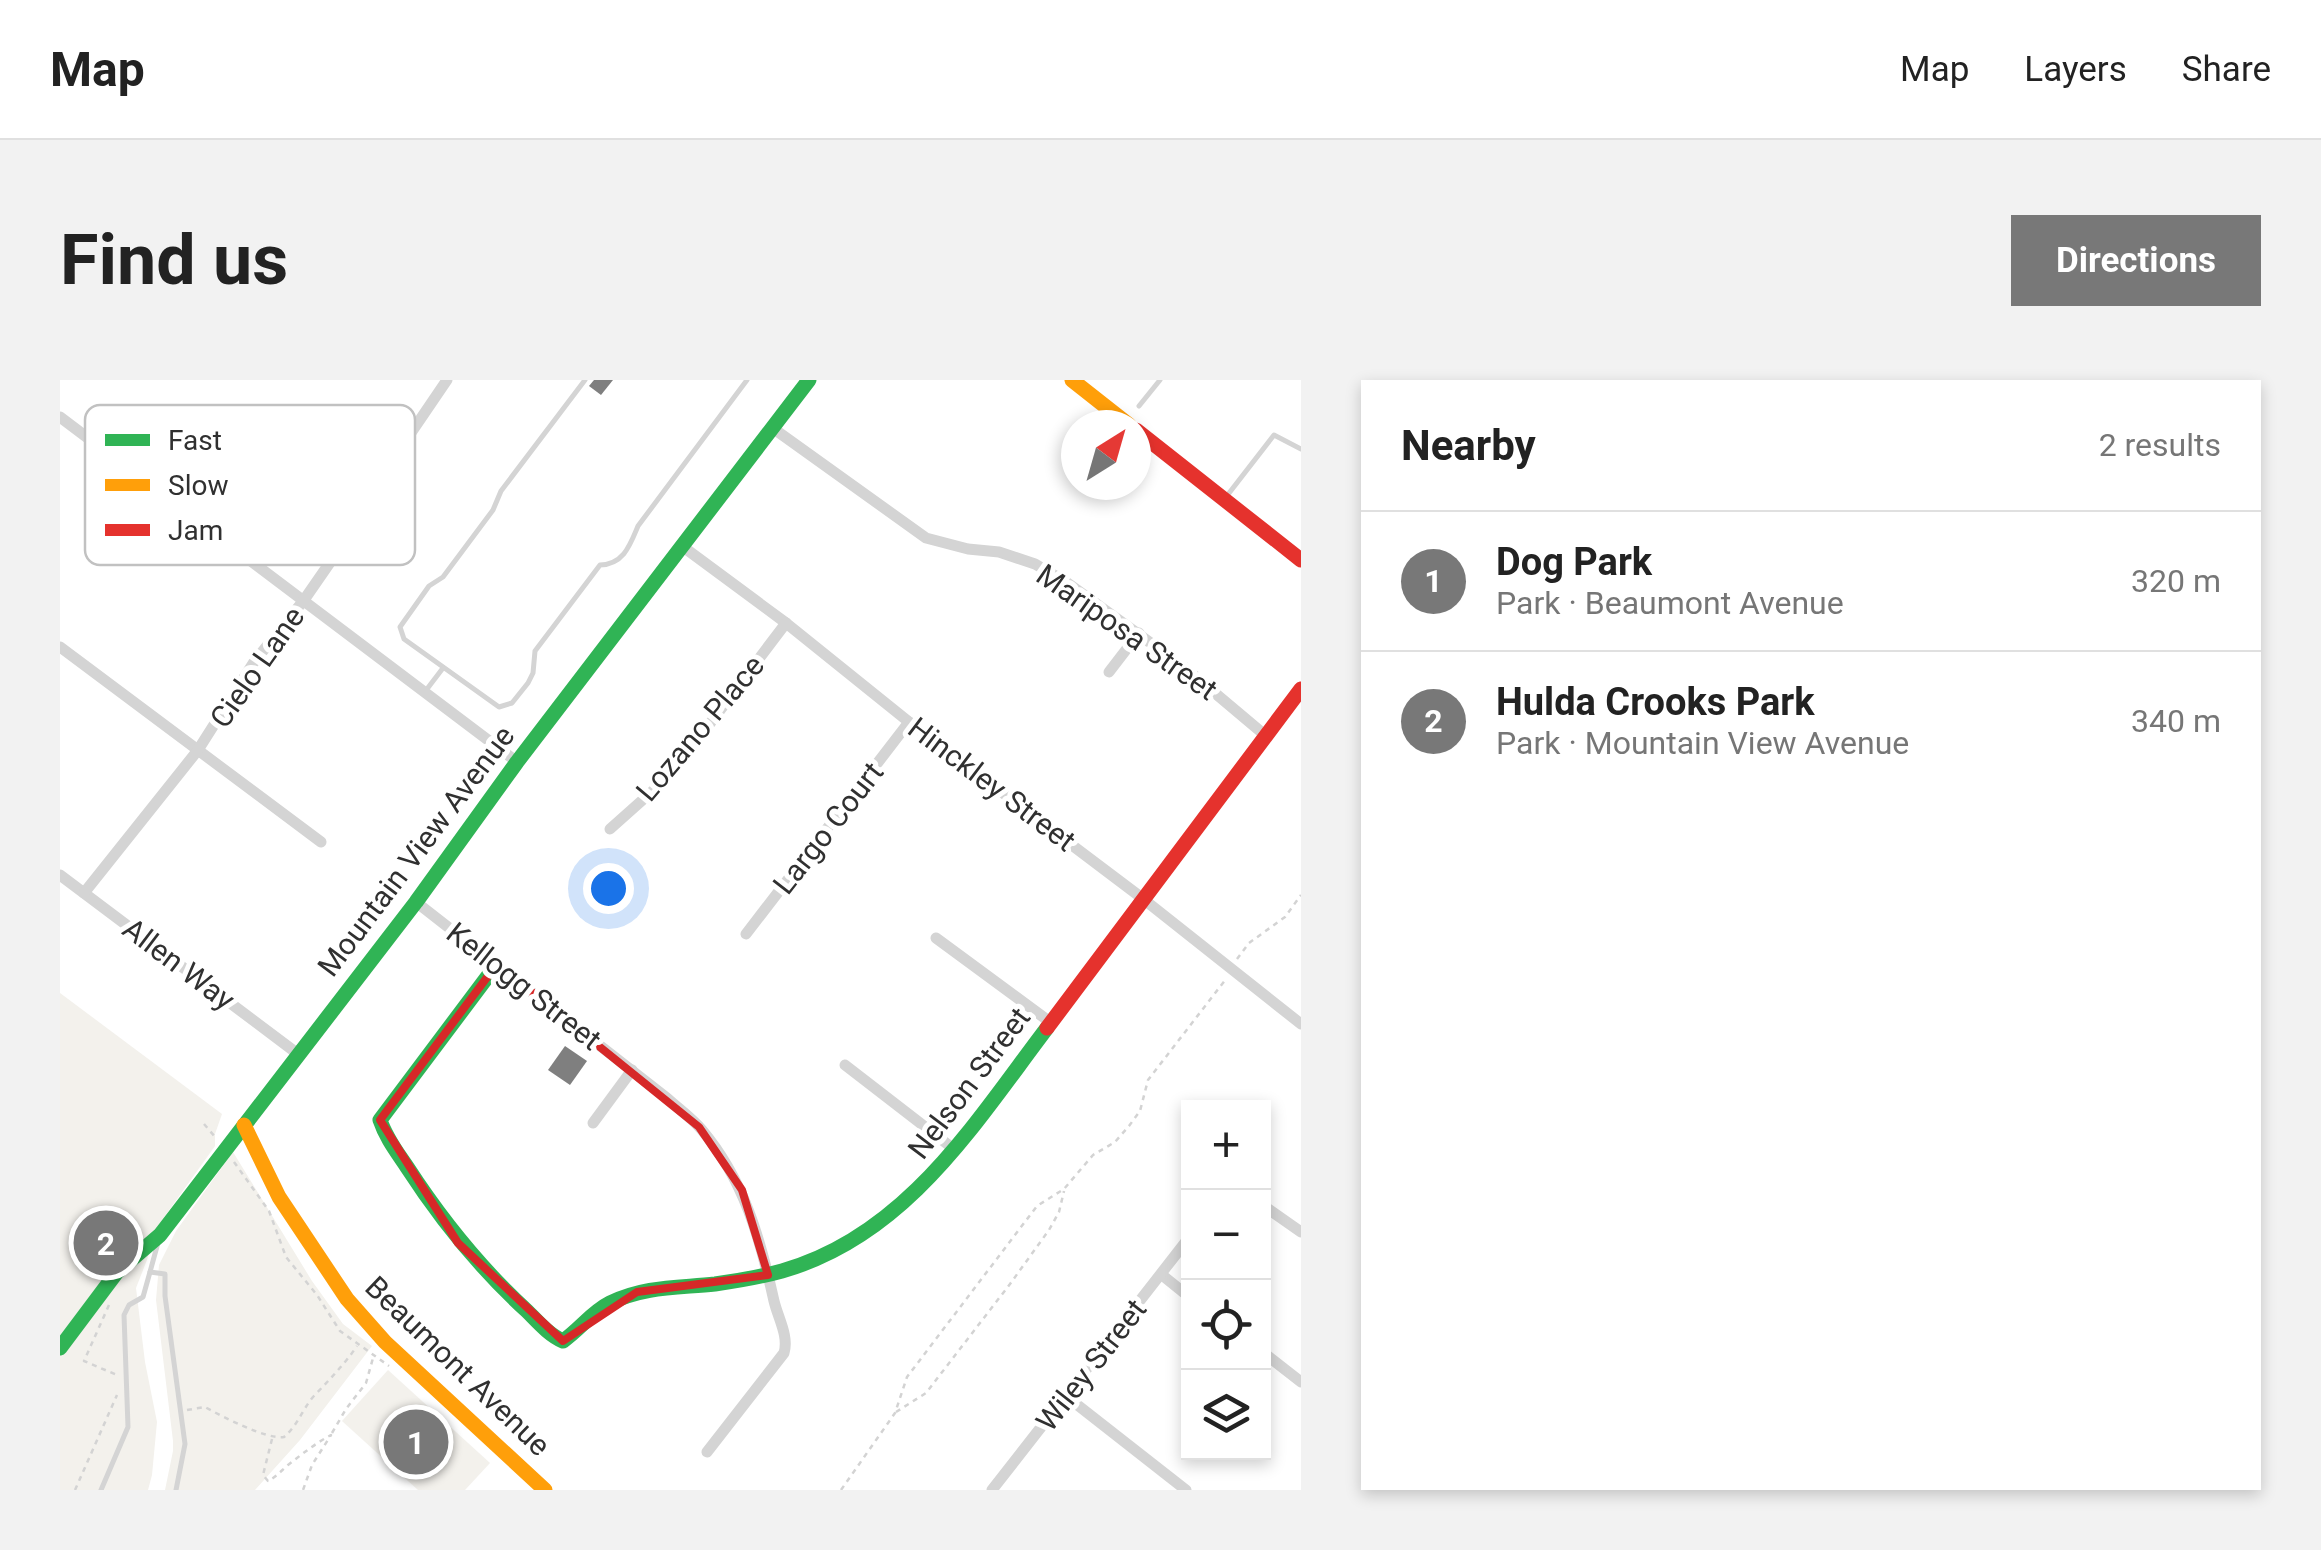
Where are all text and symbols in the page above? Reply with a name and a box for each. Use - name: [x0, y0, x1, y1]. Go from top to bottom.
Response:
- text: Map: [50, 41, 145, 98]
- text: Map: [1900, 49, 1969, 90]
- text: Layers: [2024, 49, 2127, 90]
- text: Share: [2182, 49, 2271, 90]
- button: Directions: [2011, 215, 2261, 306]
- text: Find us: [60, 219, 288, 301]
- legend: [85, 405, 415, 565]
- north arrow: [1061, 410, 1151, 500]
- text: Nearby: [1401, 421, 1536, 470]
- text: Fast: [168, 424, 222, 457]
- text: 2 results: [2099, 426, 2221, 464]
- text: Slow: [168, 469, 228, 502]
- text: Jam: [168, 514, 223, 547]
- text: Dog Park: [1496, 540, 1652, 584]
- street label: Mariposa Street: [1030, 557, 1224, 707]
- text: 1: [1424, 562, 1443, 600]
- text: 320 m: [2131, 562, 2221, 600]
- text: Park · Beaumont Avenue: [1496, 584, 1844, 622]
- street label: Cielo Lane: [203, 600, 311, 734]
- street label: Lozano Place: [629, 648, 771, 808]
- text: Hulda Crooks Park: [1496, 680, 1815, 724]
- text: 2: [1424, 702, 1443, 740]
- text: 340 m: [2131, 702, 2221, 740]
- street label: Hinckley Street: [902, 710, 1082, 858]
- street label: Mountain View Avenue: [310, 719, 522, 983]
- text: Park · Mountain View Avenue: [1496, 724, 1909, 762]
- street label: Largo Court: [766, 755, 890, 901]
- your location: [583, 863, 634, 914]
- street label: Allen Way: [116, 911, 242, 1017]
- street label: Kellogg Street: [440, 915, 608, 1057]
- street label: Nelson Street: [901, 1000, 1037, 1166]
- map controls: [1181, 1100, 1271, 1460]
- button: +: [1181, 1100, 1271, 1190]
- button: −: [1181, 1190, 1271, 1280]
- pin: 2: [73, 1206, 138, 1280]
- street label: Beaumont Avenue: [359, 1269, 557, 1463]
- button: locate: [1181, 1280, 1271, 1370]
- street label: Wiley Street: [1029, 1292, 1153, 1438]
- button: layers: [1181, 1370, 1271, 1460]
- pin: 1: [384, 1404, 448, 1480]

